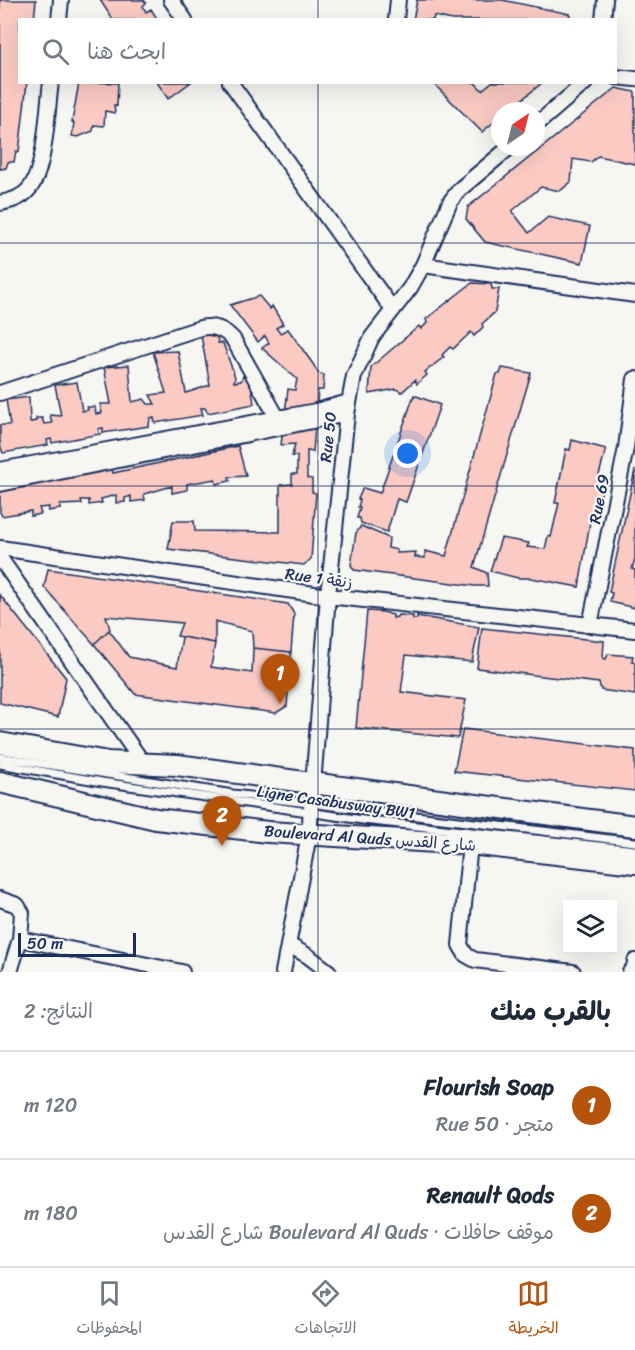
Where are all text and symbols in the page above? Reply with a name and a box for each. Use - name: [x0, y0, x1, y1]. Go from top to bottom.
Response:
- search box: [18, 18, 617, 84]
- text: ابحث هنا: [87, 32, 166, 71]
- icon: search: [39, 35, 72, 68]
- north arrow: [491, 102, 545, 156]
- street label: Rue 50: [311, 410, 345, 464]
- your location: [393, 439, 422, 468]
- street label: Rue 69: [580, 472, 618, 526]
- street label: Rue 1 زنقة: [283, 559, 355, 597]
- pin: 1: [260, 654, 300, 704]
- street label: Ligne Casabusway BW1: [255, 777, 417, 827]
- pin: 2: [202, 796, 242, 846]
- street label: Boulevard Al Quds شارع القدس: [263, 816, 477, 860]
- map controls: [563, 900, 617, 954]
- button: layers: [563, 900, 617, 954]
- text: 50 m: [27, 929, 63, 958]
- scale bar: [18, 930, 136, 958]
- text: بالقرب منك: [490, 988, 611, 1034]
- text: النتائج: 2: [24, 994, 93, 1029]
- text: Flourish Soap: [424, 1068, 554, 1107]
- text: 120 m: [24, 1088, 77, 1123]
- text: 1: [587, 1088, 596, 1123]
- text: متجر · Rue 50: [436, 1107, 554, 1142]
- text: Renault Qods: [427, 1176, 554, 1215]
- text: 180 m: [24, 1196, 78, 1231]
- text: 2: [586, 1196, 597, 1231]
- text: موقف حافلات · Boulevard Al Quds شارع القدس: [163, 1215, 554, 1250]
- tab: المحفوظات: [76, 1277, 142, 1342]
- tab: الاتجاهات: [295, 1277, 356, 1342]
- tab: الخريطة: [509, 1277, 559, 1342]

